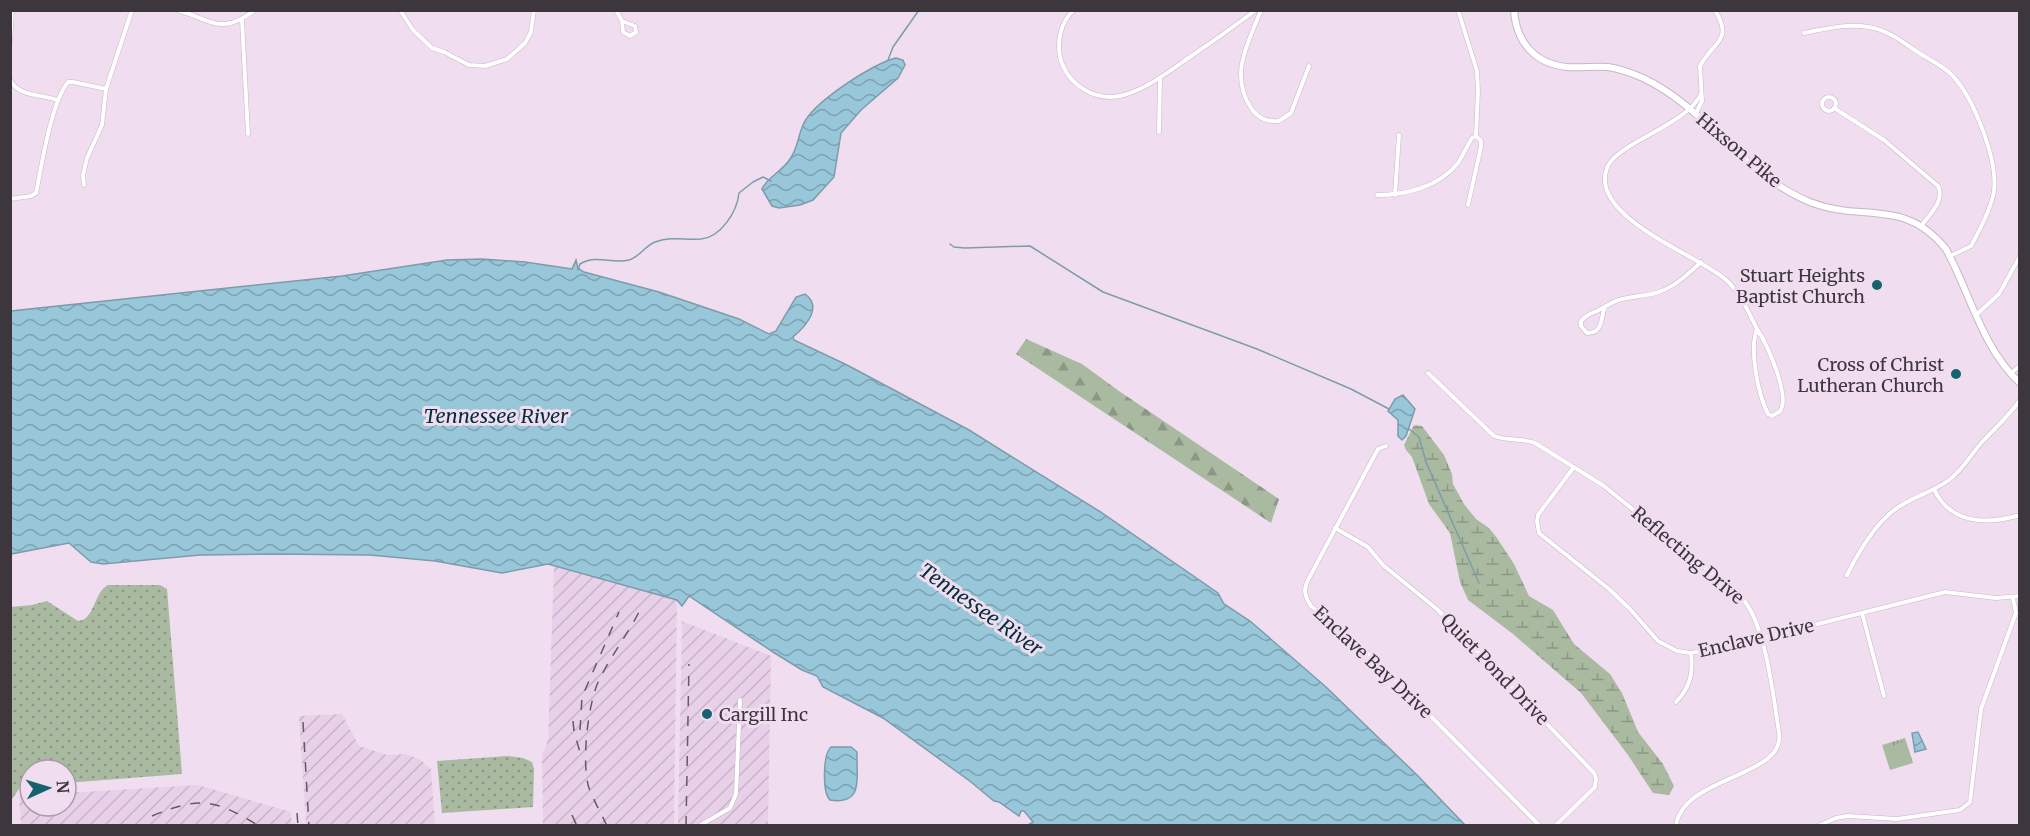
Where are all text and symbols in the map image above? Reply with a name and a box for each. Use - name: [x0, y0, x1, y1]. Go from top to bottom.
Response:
- street label: Hixson Pike: [1692, 108, 1786, 192]
- place label: Stuart Heights Baptist Church: [1736, 264, 1865, 308]
- marker: Stuart Heights Baptist Church: [1870, 278, 1884, 292]
- place label: Cross of Christ Lutheran Church: [1797, 353, 1944, 397]
- marker: Cross of Christ Lutheran Church: [1949, 367, 1963, 381]
- water label: Tennessee River: [424, 403, 569, 428]
- street label: Reflecting Drive: [1627, 501, 1749, 609]
- water label: Tennessee River: [915, 557, 1048, 661]
- street label: Enclave Bay Drive: [1309, 601, 1437, 723]
- street label: Quiet Pond Drive: [1436, 608, 1554, 730]
- street label: Enclave Drive: [1696, 614, 1816, 662]
- place label: Cargill Inc: [719, 703, 808, 726]
- marker: Cargill Inc: [700, 707, 714, 721]
- north arrow: [18, 758, 78, 818]
- text: N: [53, 780, 73, 794]

